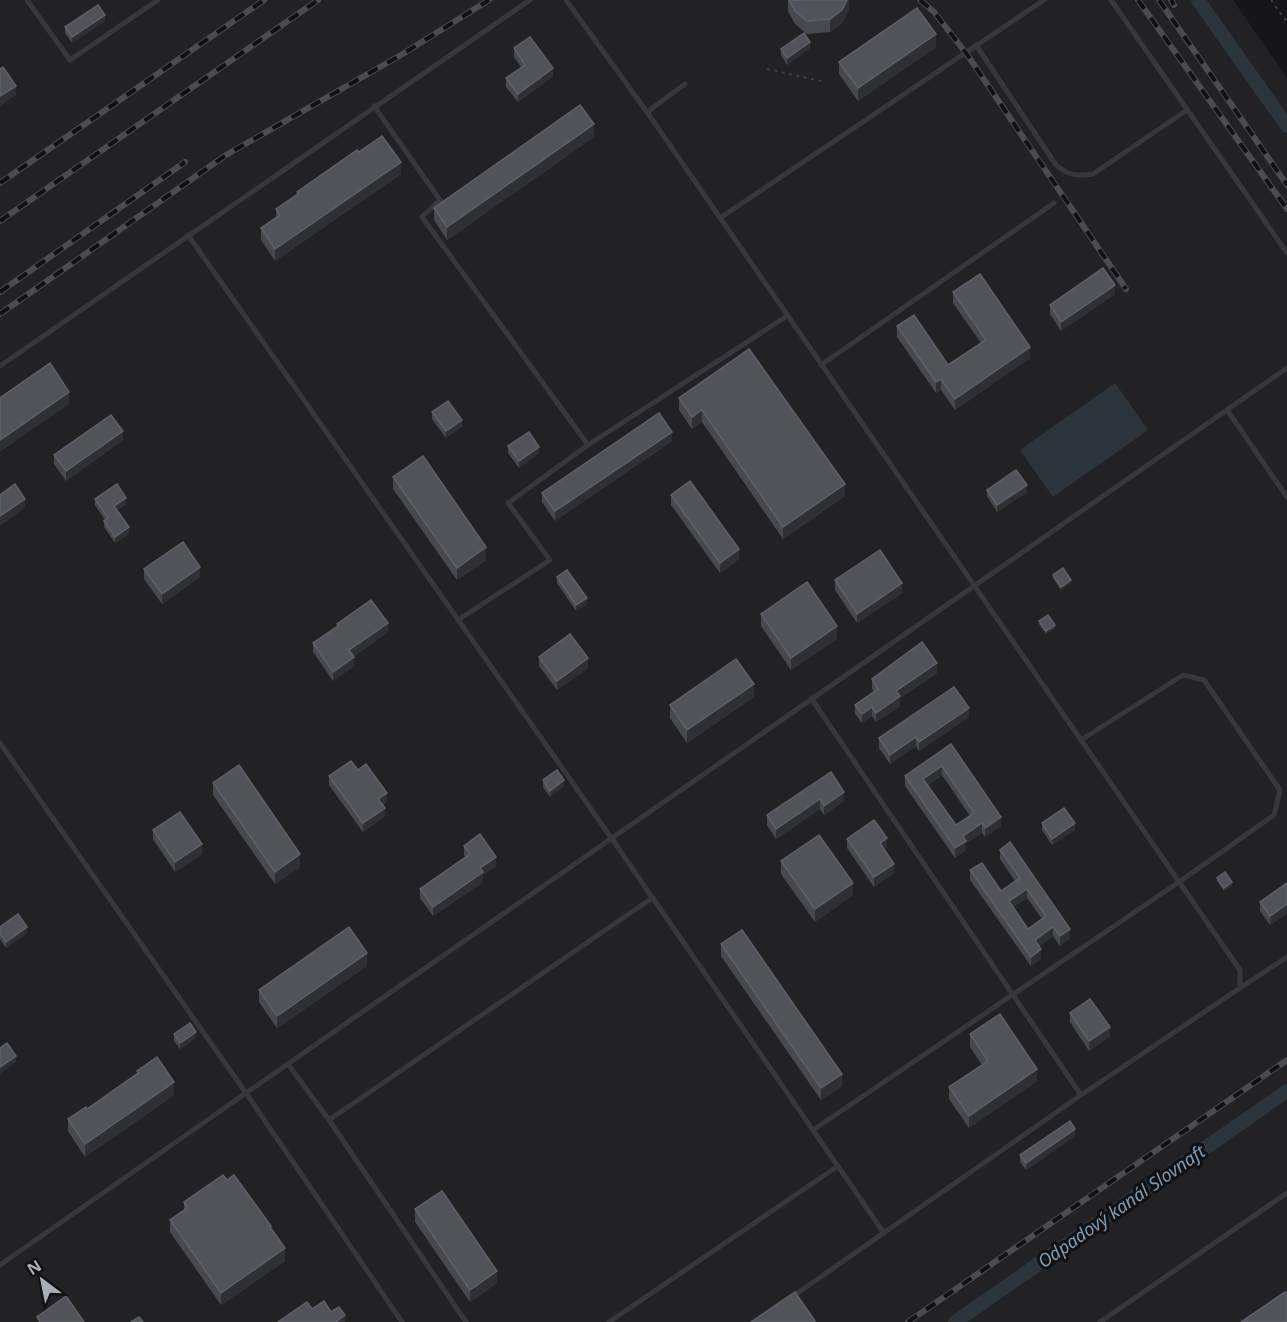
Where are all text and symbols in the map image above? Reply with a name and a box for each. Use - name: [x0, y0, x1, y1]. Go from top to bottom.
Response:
- water label: Odpadový kanál Slovnaft: [1033, 1138, 1210, 1273]
- north arrow: [12, 1250, 72, 1310]
- text: N: [23, 1255, 45, 1280]

